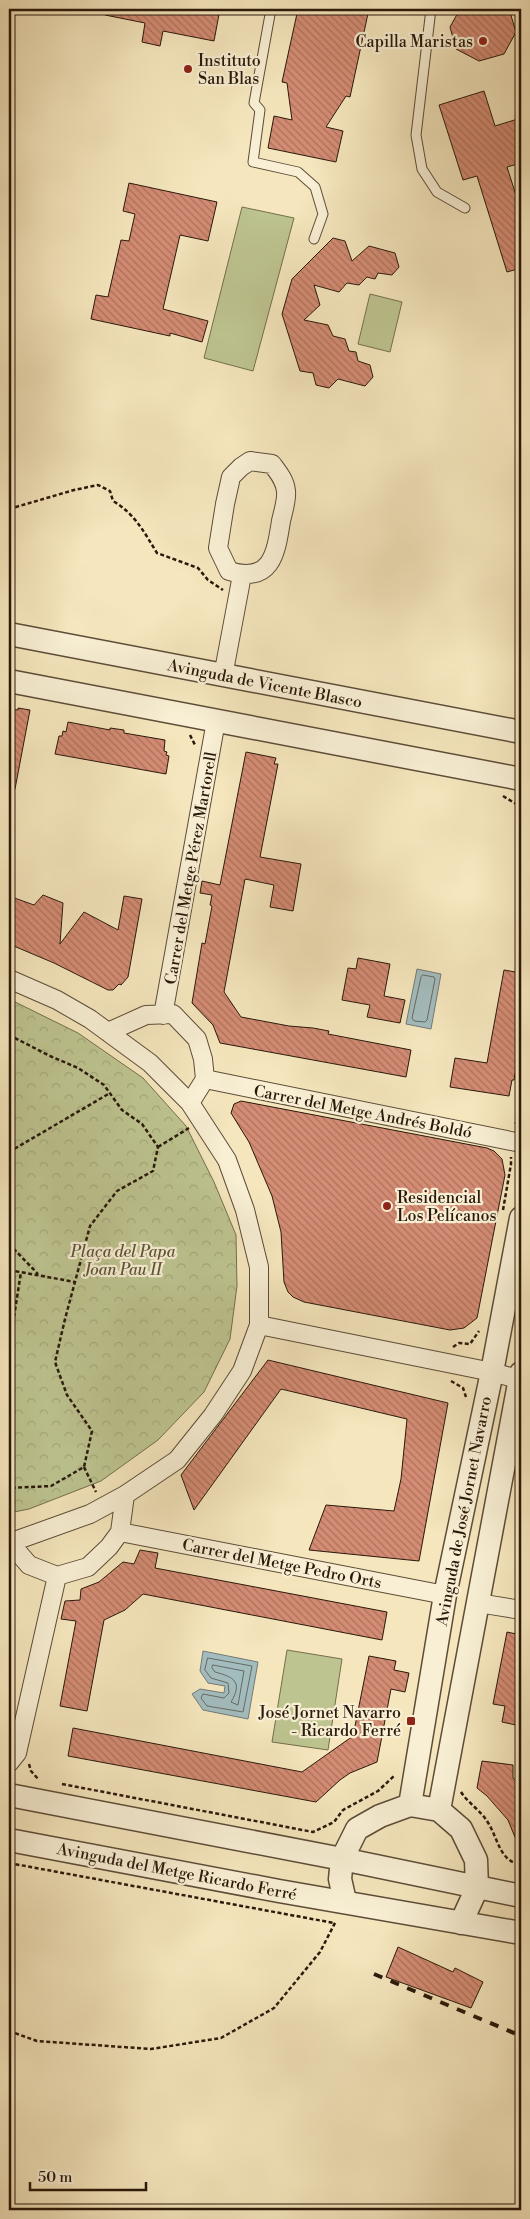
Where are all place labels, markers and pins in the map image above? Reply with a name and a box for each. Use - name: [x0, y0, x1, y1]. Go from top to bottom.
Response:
- place label: Capilla Maristas: [356, 32, 473, 52]
- marker: Capilla Maristas: [477, 35, 489, 47]
- place label: Instituto San Blas: [198, 51, 261, 89]
- marker: Instituto San Blas: [182, 63, 194, 75]
- place label: Residencial Los Pelícanos: [397, 1188, 497, 1226]
- marker: Residencial Los Pelícanos: [381, 1200, 393, 1212]
- place label: José Jornet Navarro - Ricardo Ferré: [258, 1703, 401, 1741]
- marker: José Jornet Navarro - Ricardo Ferré: [405, 1715, 417, 1727]

